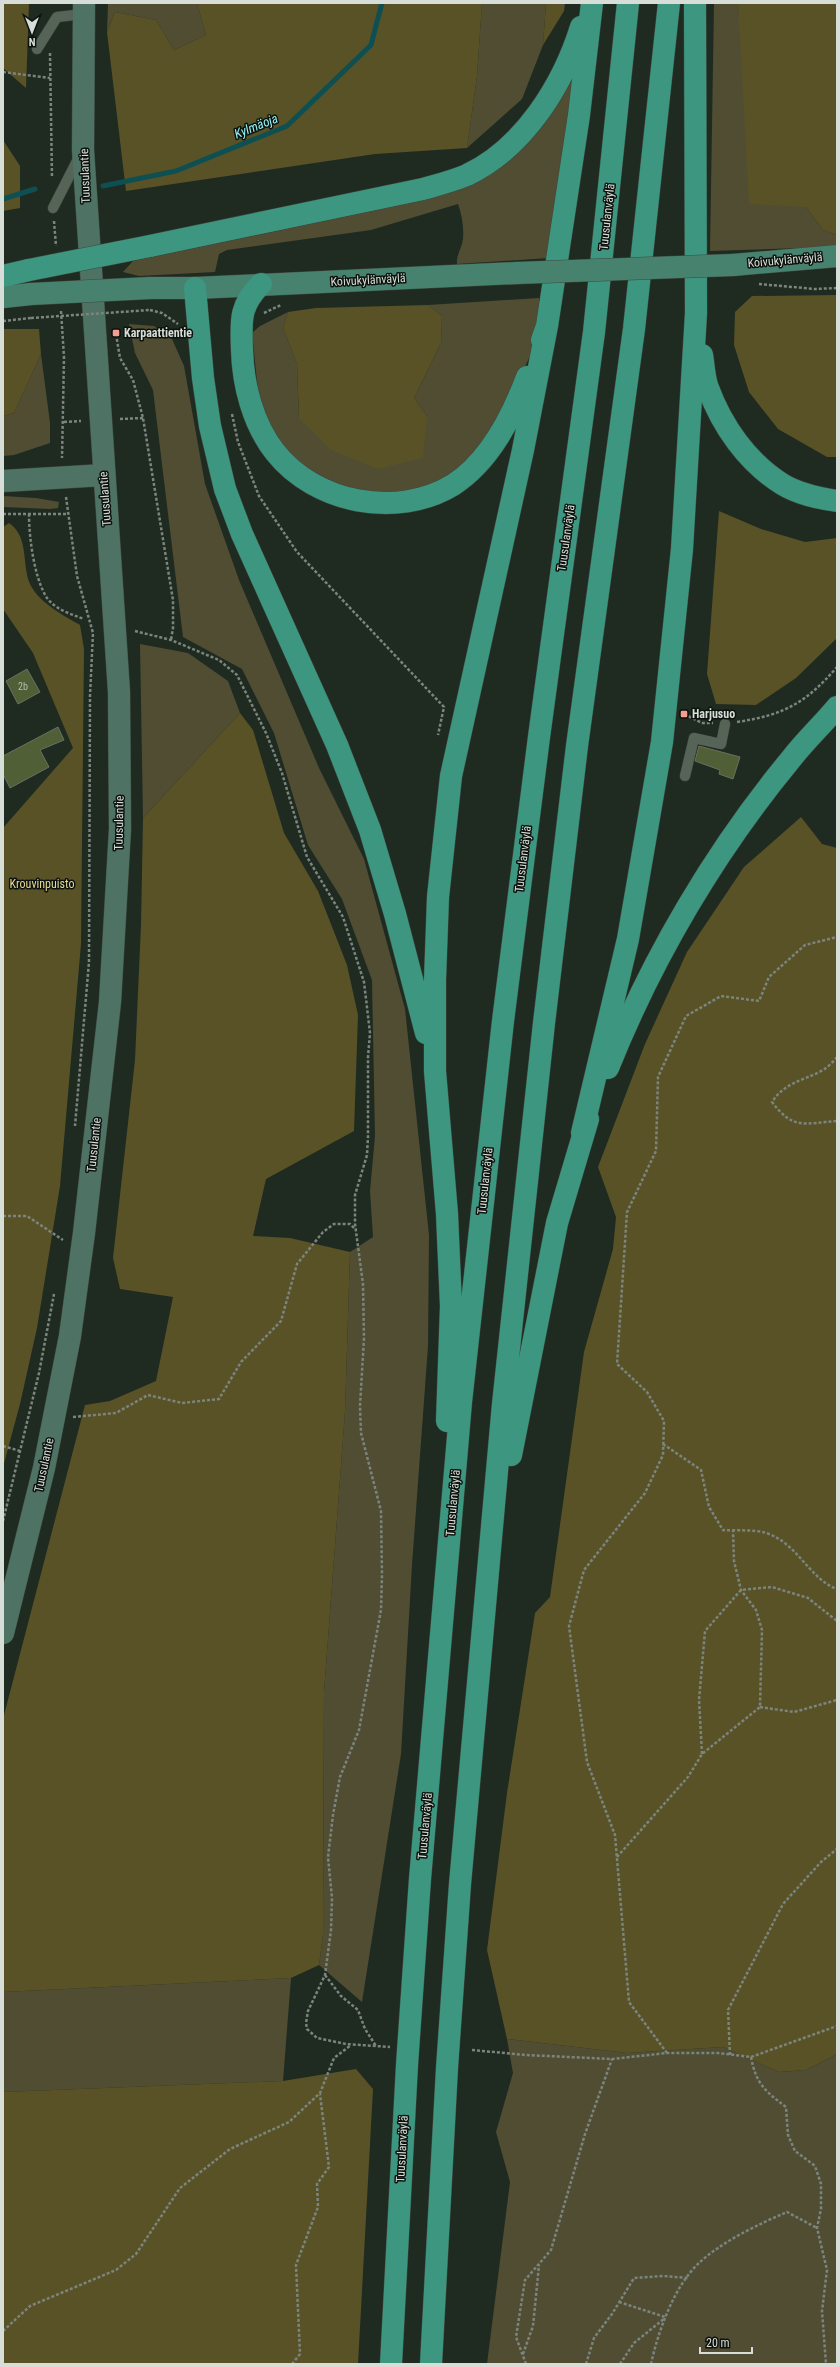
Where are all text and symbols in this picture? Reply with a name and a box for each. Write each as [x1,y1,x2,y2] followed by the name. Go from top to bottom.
[12,12,52,52] north arrow
[28,35,35,48] text: N
[232,111,280,141] water label: Kylmäoja
[77,148,93,204] street label: Tuusulantie
[597,183,617,251] street label: Tuusulanväylä
[747,250,823,270] street label: Koivukylänväylä
[330,271,406,289] street label: Koivukylänväylä
[124,326,192,340] place label: Karpaattientie
[111,328,121,338] marker: Karpaattientie
[96,471,114,527] street label: Tuusulantie
[554,504,578,572] street label: Tuusulanväylä
[18,681,28,692] house number: 2b
[692,707,735,721] place label: Harjusuo
[679,709,689,719] marker: Harjusuo
[112,795,126,851] street label: Tuusulantie
[512,825,534,893] street label: Tuusulanväylä
[9,877,75,891] park label: Krouvinpuisto
[84,1117,104,1173] street label: Tuusulantie
[475,1147,495,1215] street label: Tuusulanväylä
[31,1436,57,1493] street label: Tuusulantie
[443,1469,463,1537] street label: Tuusulanväylä
[415,1792,435,1860] street label: Tuusulanväylä
[393,2115,411,2183] street label: Tuusulanväylä
[700,2329,752,2355] scale bar
[706,2336,730,2350] text: 20 m

